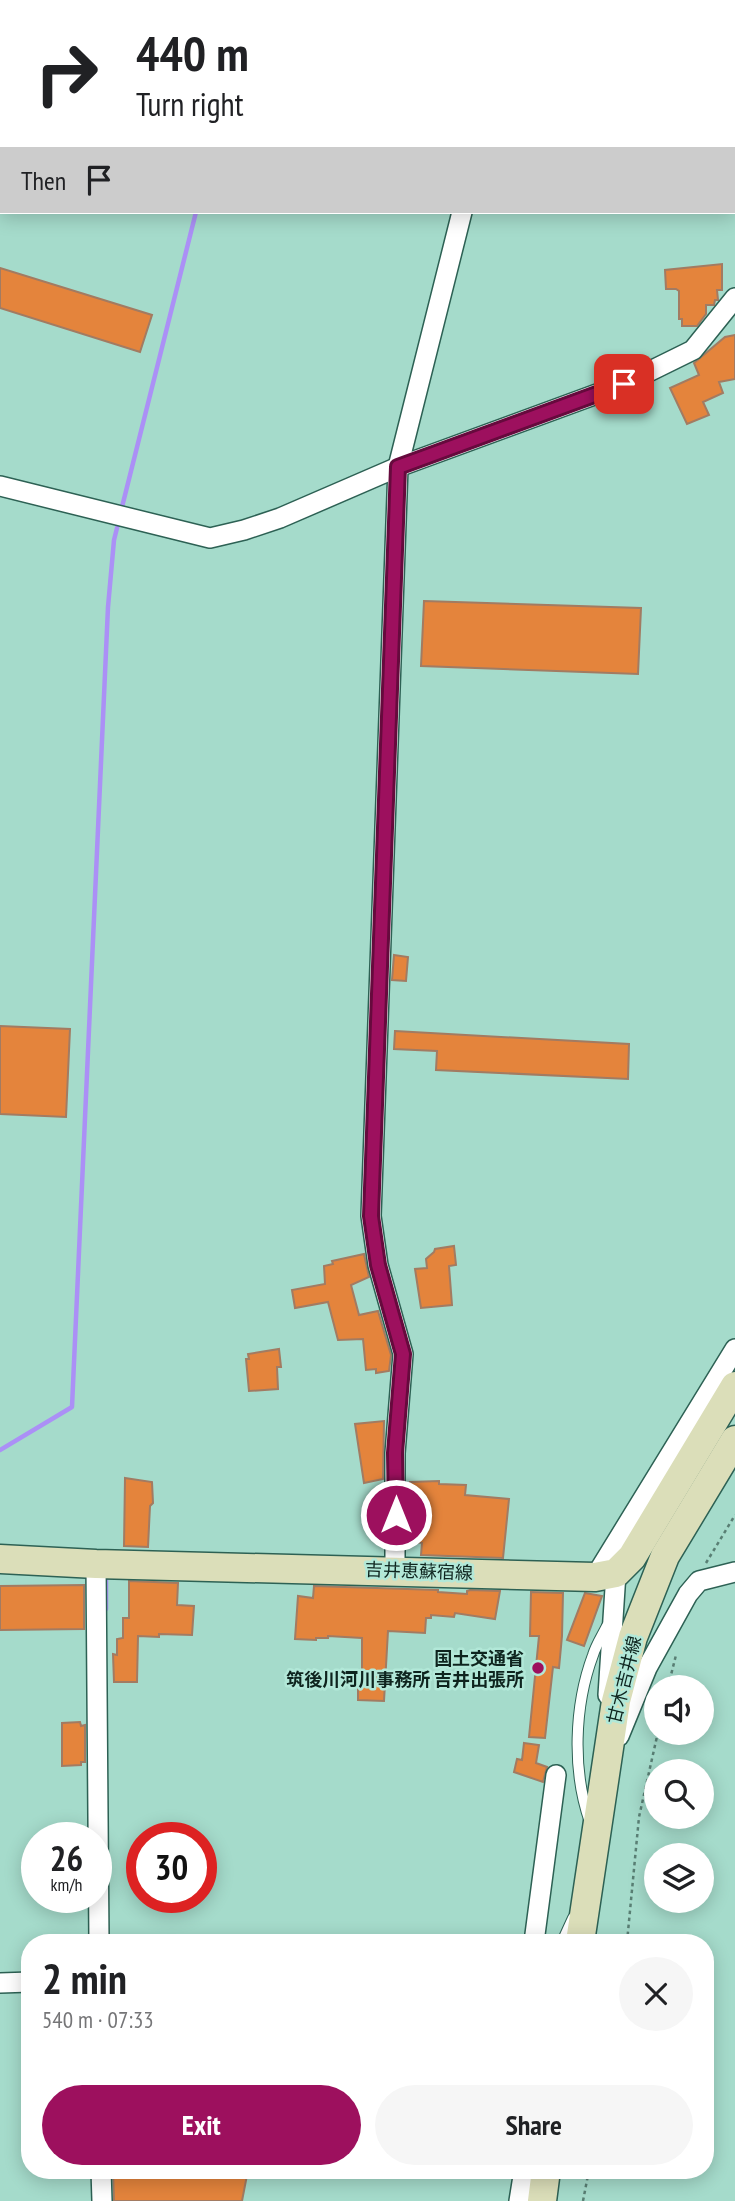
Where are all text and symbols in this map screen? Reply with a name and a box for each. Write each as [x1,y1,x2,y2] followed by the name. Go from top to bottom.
[136,21,249,85] text: 440 m
[21,28,112,119] icon: right
[136,83,244,125] text: Turn right
[80,161,118,199] icon: arrive
[21,164,66,197] text: Then
[594,354,654,414] pin
[605,365,643,403] icon: arrive
[359,1478,433,1552] position arrow
[365,1558,473,1584] street label: 吉井恵蘇宿線
[602,1634,646,1726] street label: 甘木吉井線
[286,1647,524,1691] place label: 国土交通省 筑後川河川事務所 吉井出張所
[530,1660,546,1676] marker: 国土交通省 筑後川河川事務所 吉井出張所
[644,1675,714,1913] map controls
[644,1675,714,1745] button: sound
[644,1759,714,1829] button: search
[126,1822,217,1913] speed limit sign: 30
[50,1835,83,1881] text: 26
[644,1843,714,1913] button: layers
[51,1873,82,1896] text: km/h
[42,1951,127,2006] text: 2 min
[619,1957,693,2031] button: close
[42,2005,154,2034] text: 540 m · 07:33
[42,2085,361,2165] button: Exit
[375,2085,693,2165] button: Share

